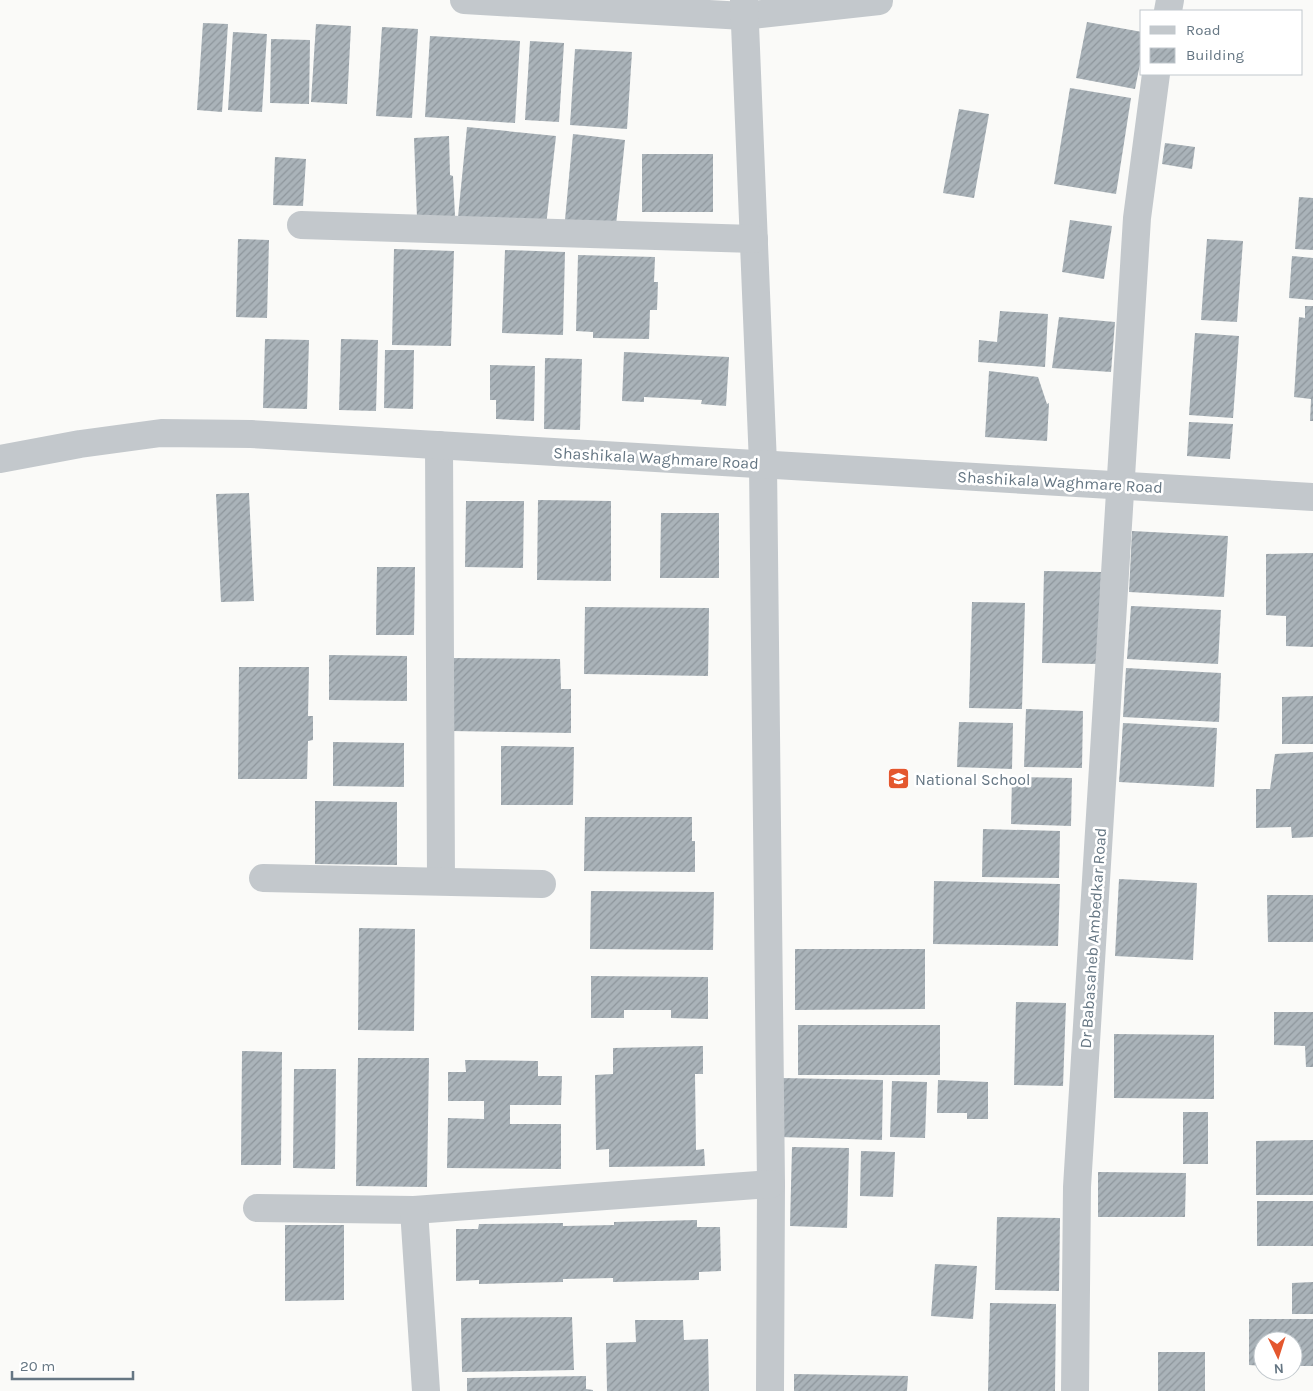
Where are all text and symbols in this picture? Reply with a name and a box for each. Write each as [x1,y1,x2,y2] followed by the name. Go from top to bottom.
[1140,10,1303,75] legend
[1186,21,1221,39] text: Road
[1186,46,1244,64] text: Building
[553,443,759,473] street label: Shashikala Waghmare Road
[957,467,1163,497] street label: Shashikala Waghmare Road
[887,767,911,791] school or university icon: National School
[915,770,1031,789] place label: National School
[1076,827,1110,1049] street label: Dr Babasaheb Ambedkar Road
[1253,1331,1303,1381] north arrow
[12,1348,134,1380] scale bar
[20,1357,55,1375] text: 20 m
[1273,1360,1284,1377] text: N

